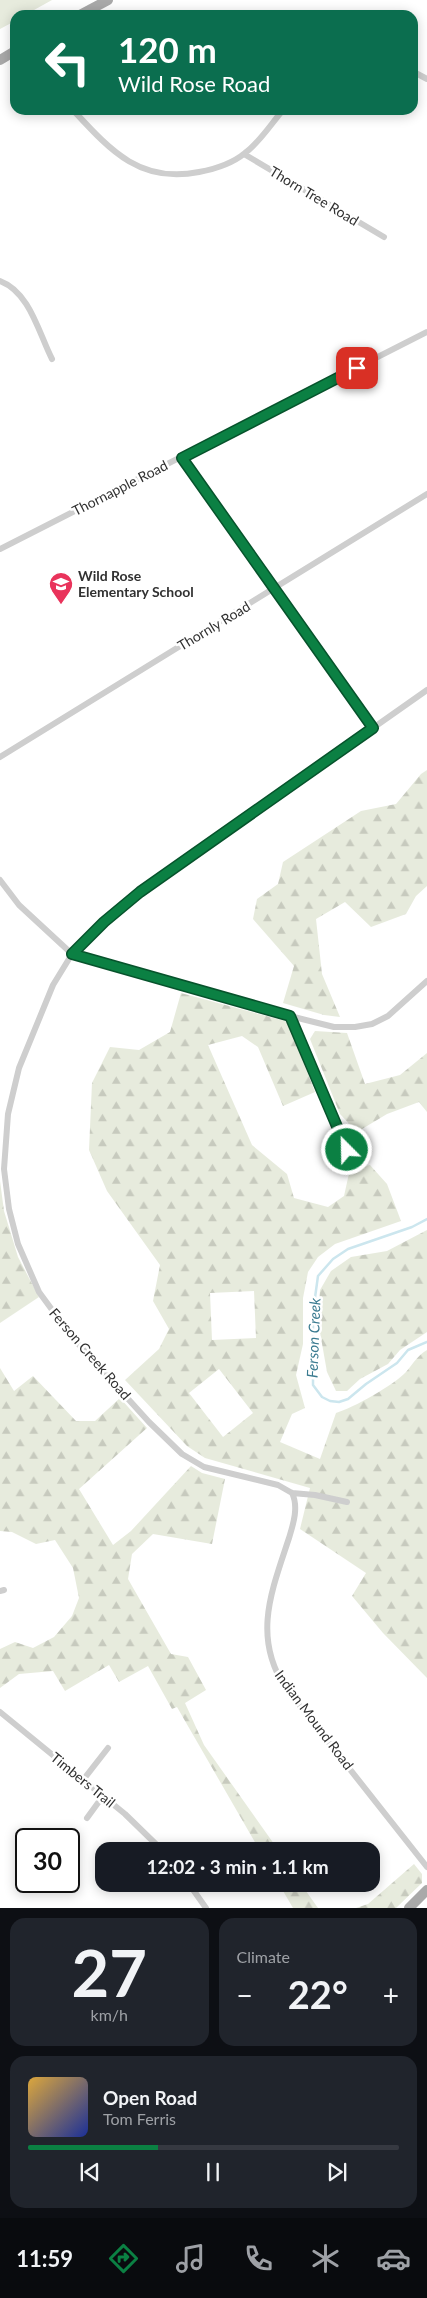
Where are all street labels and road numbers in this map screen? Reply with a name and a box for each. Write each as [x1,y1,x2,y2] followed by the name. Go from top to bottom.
[267,162,362,229] street label: Thorn Tree Road
[69,456,170,519] street label: Thornapple Road
[174,597,253,654] street label: Thornly Road
[46,1304,135,1403] street label: Ferson Creek Road
[272,1667,357,1773] street label: Indian Mound Road
[48,1748,119,1811] street label: Timbers Trail

